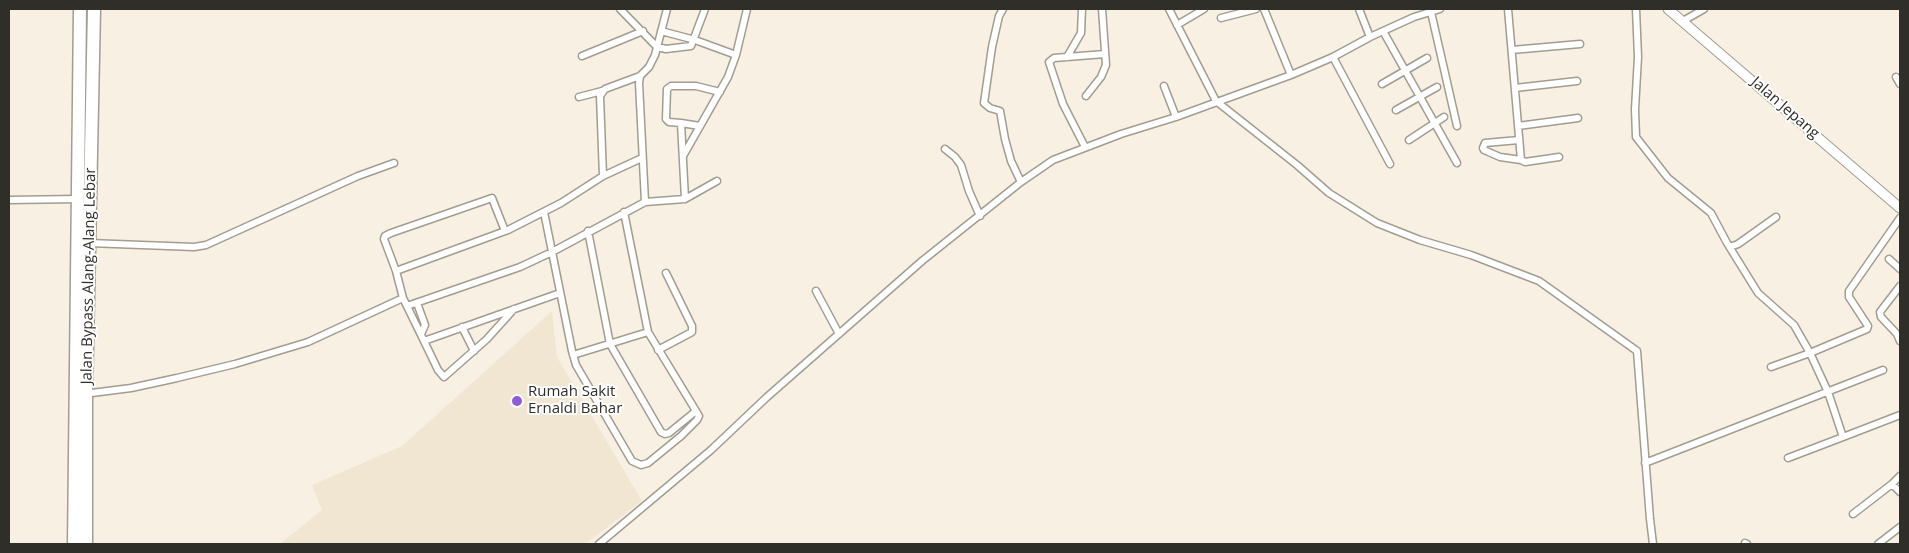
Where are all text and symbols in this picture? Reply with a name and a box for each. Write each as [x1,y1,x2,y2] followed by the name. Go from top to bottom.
[1747,73,1823,143] street label: Jalan Jepang
[78,167,100,385] street label: Jalan Bypass Alang-Alang Lebar
[528,383,622,418] place label: Rumah Sakit Ernaldi Bahar
[510,394,524,408] marker: Rumah Sakit Ernaldi Bahar

